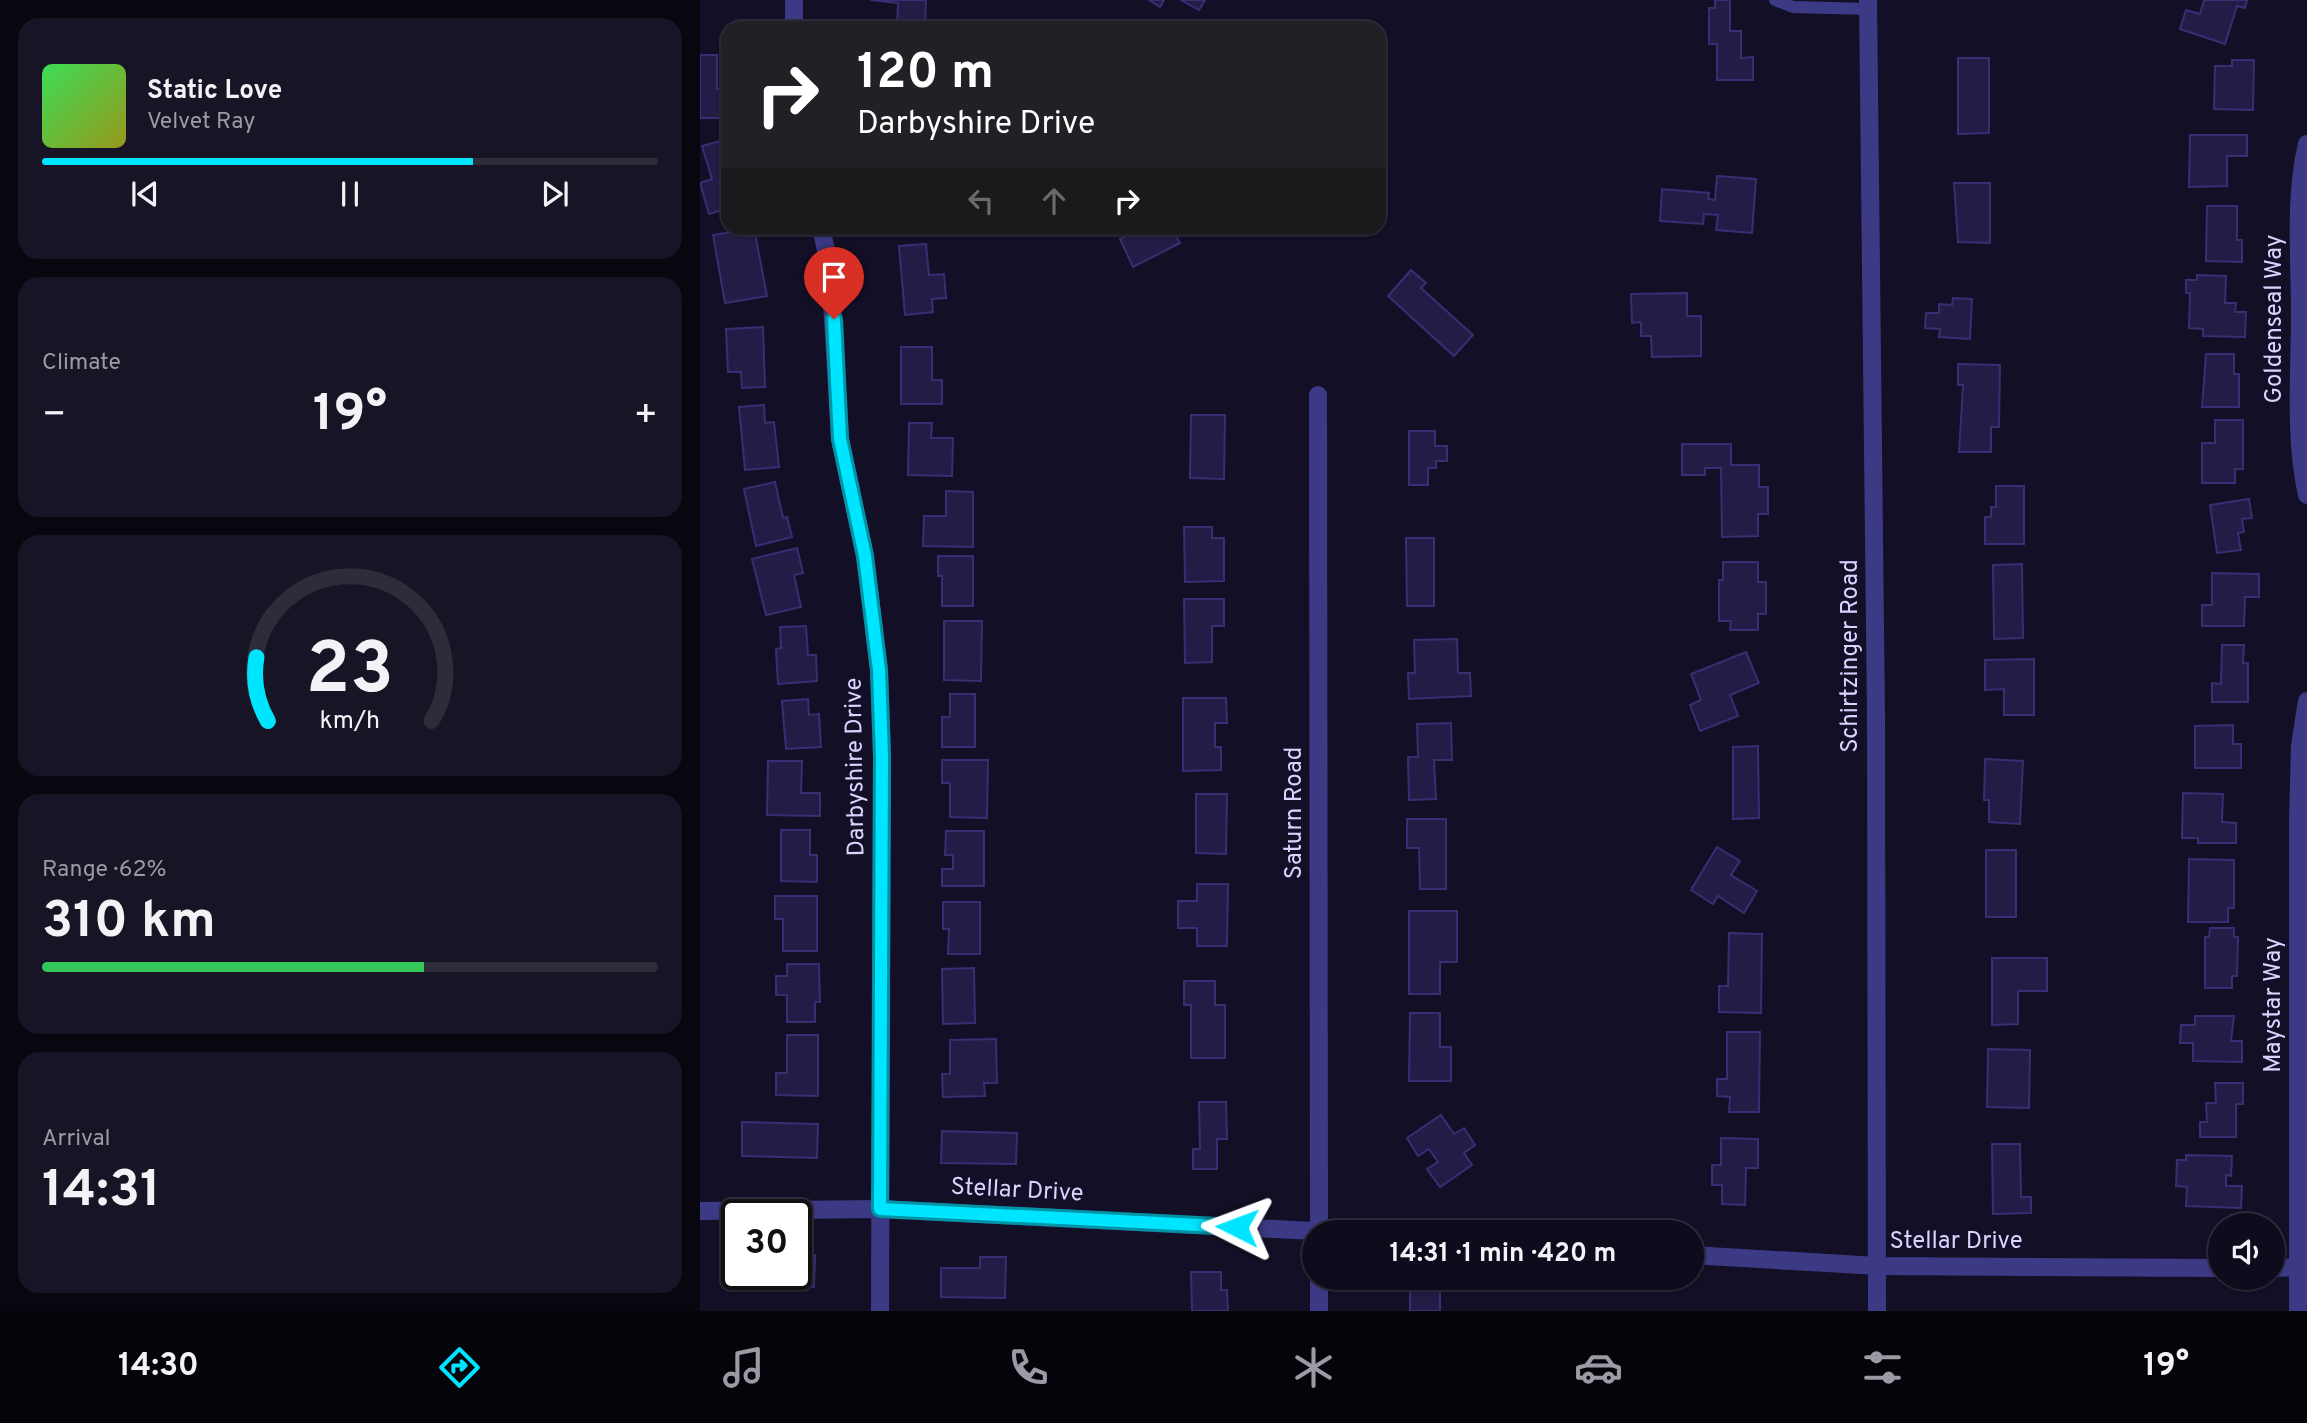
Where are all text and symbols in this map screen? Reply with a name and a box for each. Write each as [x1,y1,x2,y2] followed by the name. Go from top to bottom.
[857,44,994,106] text: 120 m
[742,49,833,140] icon: right
[147,75,282,108] text: Static Love
[857,105,1095,145] text: Darbyshire Drive
[147,108,255,137] text: Velvet Ray
[126,175,164,213] icon: previous
[331,175,369,213] icon: pause
[536,175,574,213] icon: next
[962,182,1000,220] icon: left
[1035,182,1073,220] icon: ahead
[1108,182,1146,220] icon: right
[2260,234,2290,404] street label: Goldenseal Way
[804,247,864,319] pin
[815,258,853,296] icon: arrive
[42,349,121,378] text: Climate
[313,383,387,449] text: 19°
[42,392,67,441] text: −
[633,392,658,441] text: +
[1836,559,1866,753] street label: Schirtzinger Road
[306,628,394,720] text: 23
[839,677,873,857] street label: Darbyshire Drive
[320,706,380,738] text: km/h
[1280,747,1310,879] street label: Saturn Road
[42,856,167,885] text: Range · 62%
[42,890,216,956] text: 310 km
[2259,937,2289,1073] street label: Maystar Way
[42,1125,111,1154] text: Arrival
[42,1159,161,1225] text: 14:31
[950,1173,1084,1209] street label: Stellar Drive
[1200,1190,1274,1264] position arrow
[721,1199,812,1290] speed limit sign: 30
[2208,1213,2285,1290] map controls
[2208,1213,2285,1290] button: sound
[1889,1227,2023,1257] street label: Stellar Drive
[1390,1238,1616,1271] text: 14:31 · 1 min · 420 m
[435,1343,484,1392] icon: directions
[719,1343,768,1392] icon: music
[1004,1343,1053,1392] icon: phone
[1289,1343,1338,1392] icon: climate
[1574,1343,1623,1392] icon: car
[1858,1343,1907,1392] icon: filters
[118,1347,199,1387] text: 14:30
[2143,1347,2189,1387] text: 19°

